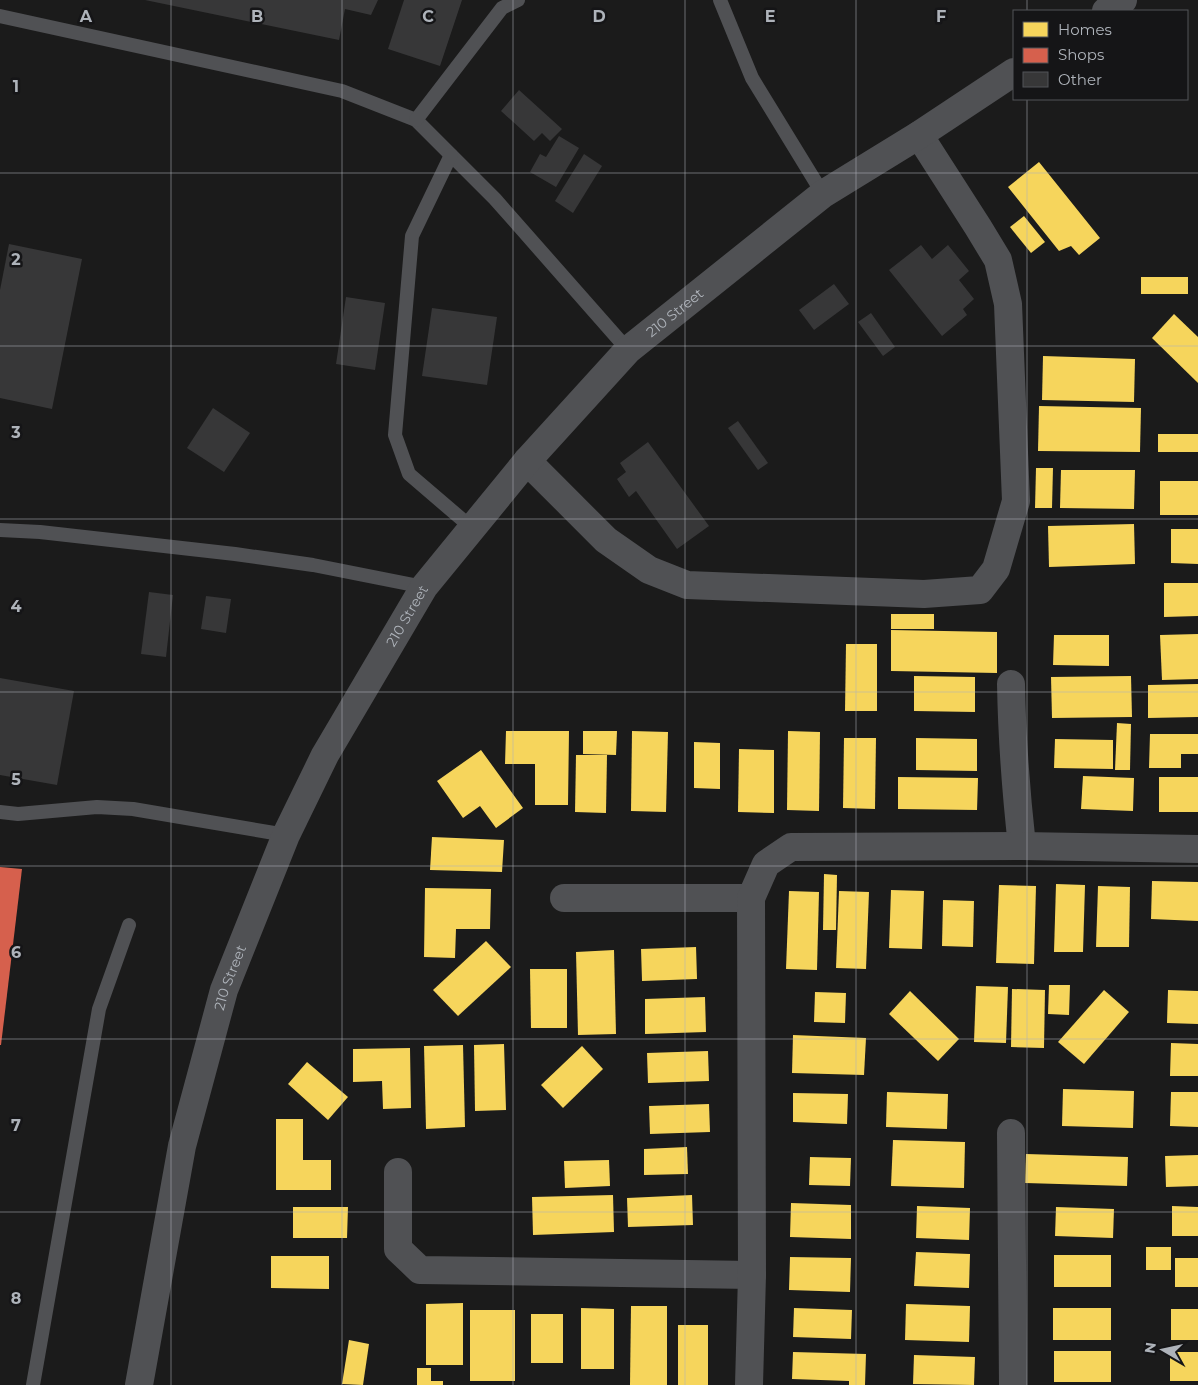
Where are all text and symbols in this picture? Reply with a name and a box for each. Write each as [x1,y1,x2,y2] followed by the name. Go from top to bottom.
[79,7,93,26] text: A
[251,7,263,26] text: B
[422,7,434,26] text: C
[592,7,606,26] text: D
[765,7,775,26] text: E
[936,7,946,26] text: F
[1013,10,1188,100] legend
[1058,20,1112,39] text: Homes
[1058,45,1104,64] text: Shops
[1058,70,1102,89] text: Other
[13,77,19,96] text: 1
[11,250,21,269] text: 2
[642,284,707,341] street label: 210 Street
[10,423,21,442] text: 3
[382,581,432,650] street label: 210 Street
[10,597,22,616] text: 4
[11,770,21,789] text: 5
[210,942,250,1012] street label: 210 Street
[11,943,21,962] text: 6
[11,1116,21,1135] text: 7
[11,1289,21,1308] text: 8
[1138,1325,1188,1375] north arrow
[1140,1341,1160,1355] text: N

